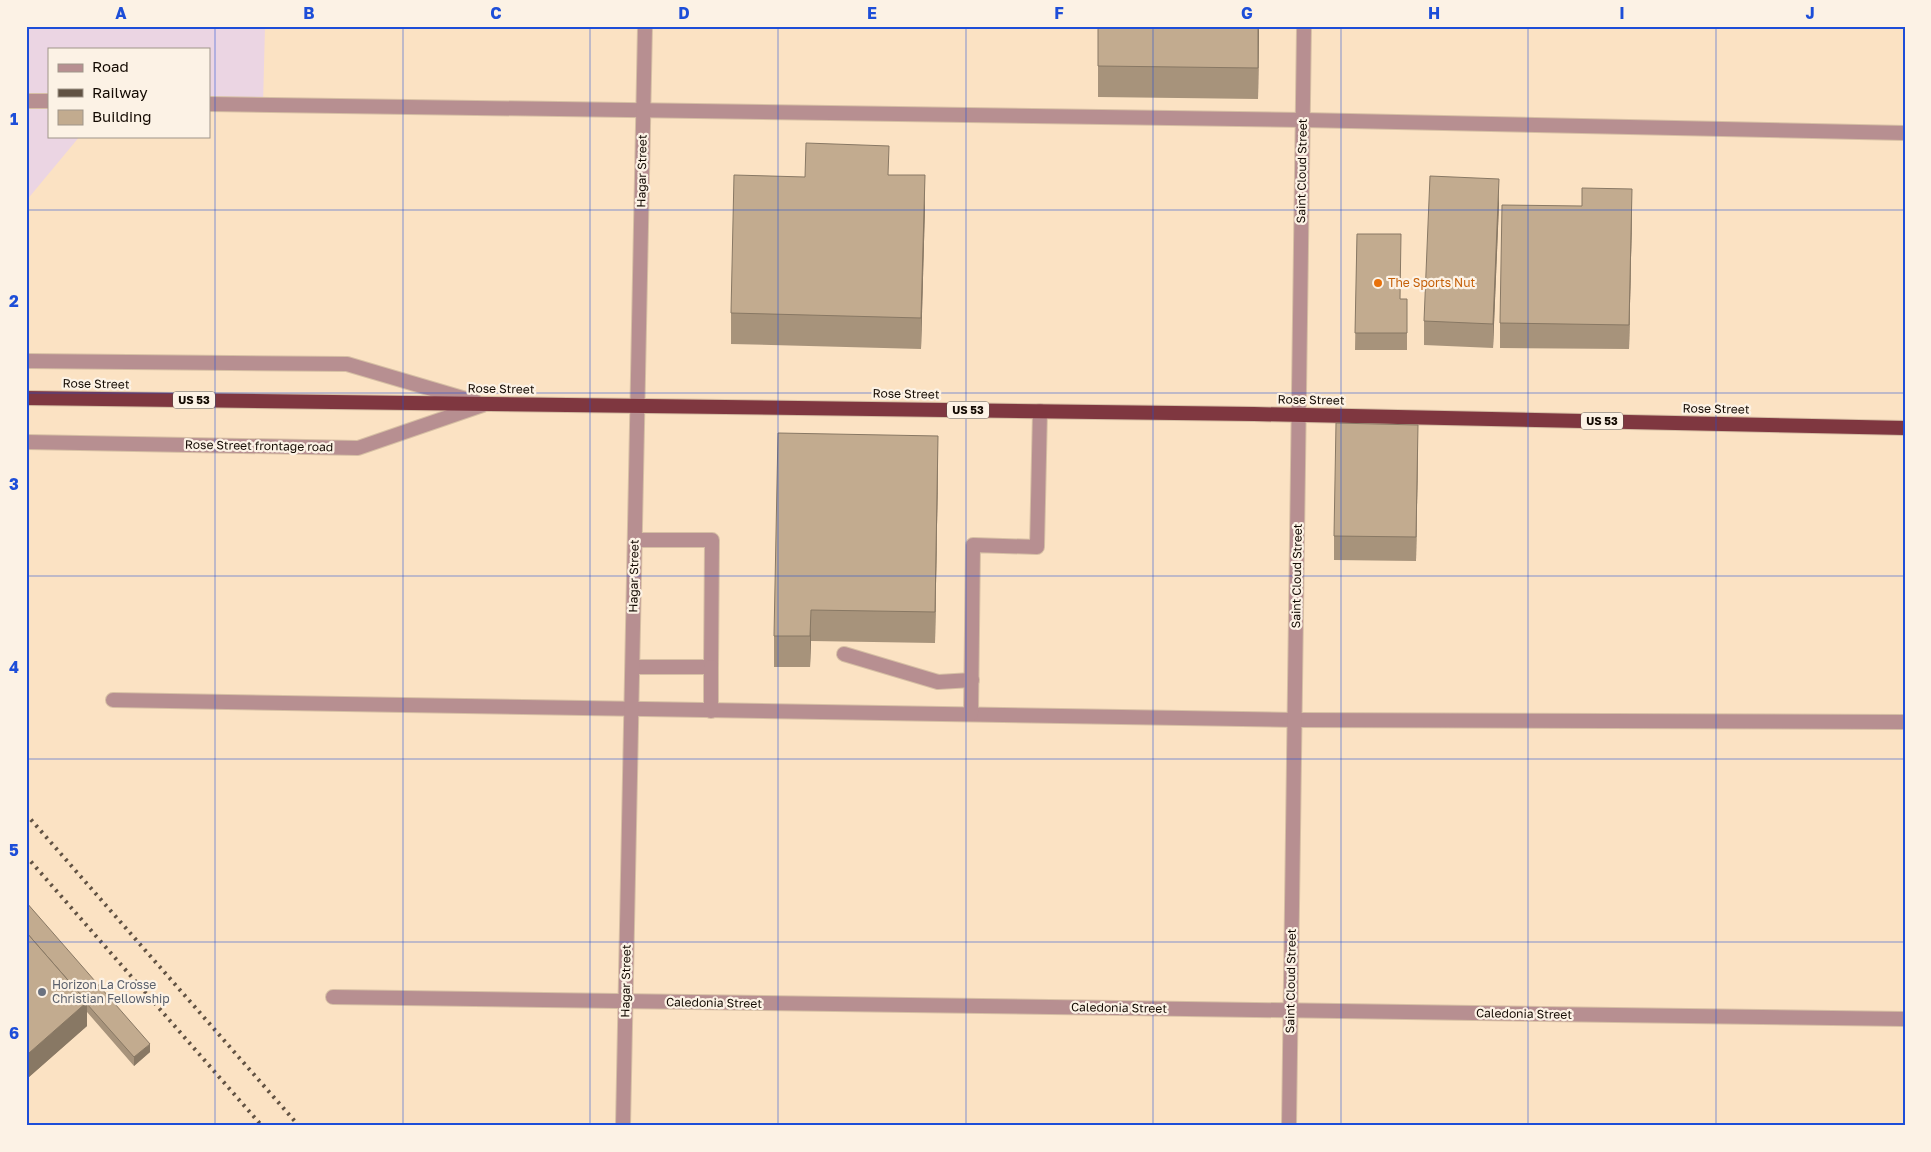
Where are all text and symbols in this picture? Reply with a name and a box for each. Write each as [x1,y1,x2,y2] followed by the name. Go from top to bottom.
[115,3,127,23] text: A
[303,3,315,23] text: B
[490,3,502,23] text: C
[678,3,690,23] text: D
[867,3,877,23] text: E
[1054,3,1064,23] text: F
[1241,3,1253,23] text: G
[1428,3,1440,23] text: H
[1619,3,1625,23] text: I
[1805,3,1815,23] text: J
[48,48,210,138] legend
[92,57,129,75] text: Road
[92,83,148,101] text: Railway
[92,107,152,125] text: Building
[10,109,18,129] text: 1
[1293,118,1310,224] street label: Saint Cloud Street
[633,134,650,208] street label: Hagar Street
[1388,275,1476,290] place label: The Sports Nut
[1372,277,1384,289] marker: The Sports Nut
[9,291,19,311] text: 2
[62,375,130,392] street label: Rose Street
[467,380,535,397] street label: Rose Street
[872,385,940,402] street label: Rose Street
[1277,391,1345,408] street label: Rose Street
[173,392,215,408] road number: US 53
[1682,400,1750,417] street label: Rose Street
[947,402,989,418] road number: US 53
[1581,412,1623,430] road number: US 53
[185,437,333,454] street label: Rose Street frontage road
[9,474,19,494] text: 3
[1288,523,1305,629] street label: Saint Cloud Street
[625,539,642,613] street label: Hagar Street
[9,657,19,677] text: 4
[9,840,19,860] text: 5
[1282,928,1299,1034] street label: Saint Cloud Street
[617,944,634,1018] street label: Hagar Street
[52,977,170,1006] place label: Horizon La Crosse Christian Fellowship
[36,986,48,998] marker: Horizon La Crosse Christian Fellowship
[666,994,762,1011] street label: Caledonia Street
[1071,999,1167,1016] street label: Caledonia Street
[1476,1005,1572,1022] street label: Caledonia Street
[9,1023,19,1043] text: 6

